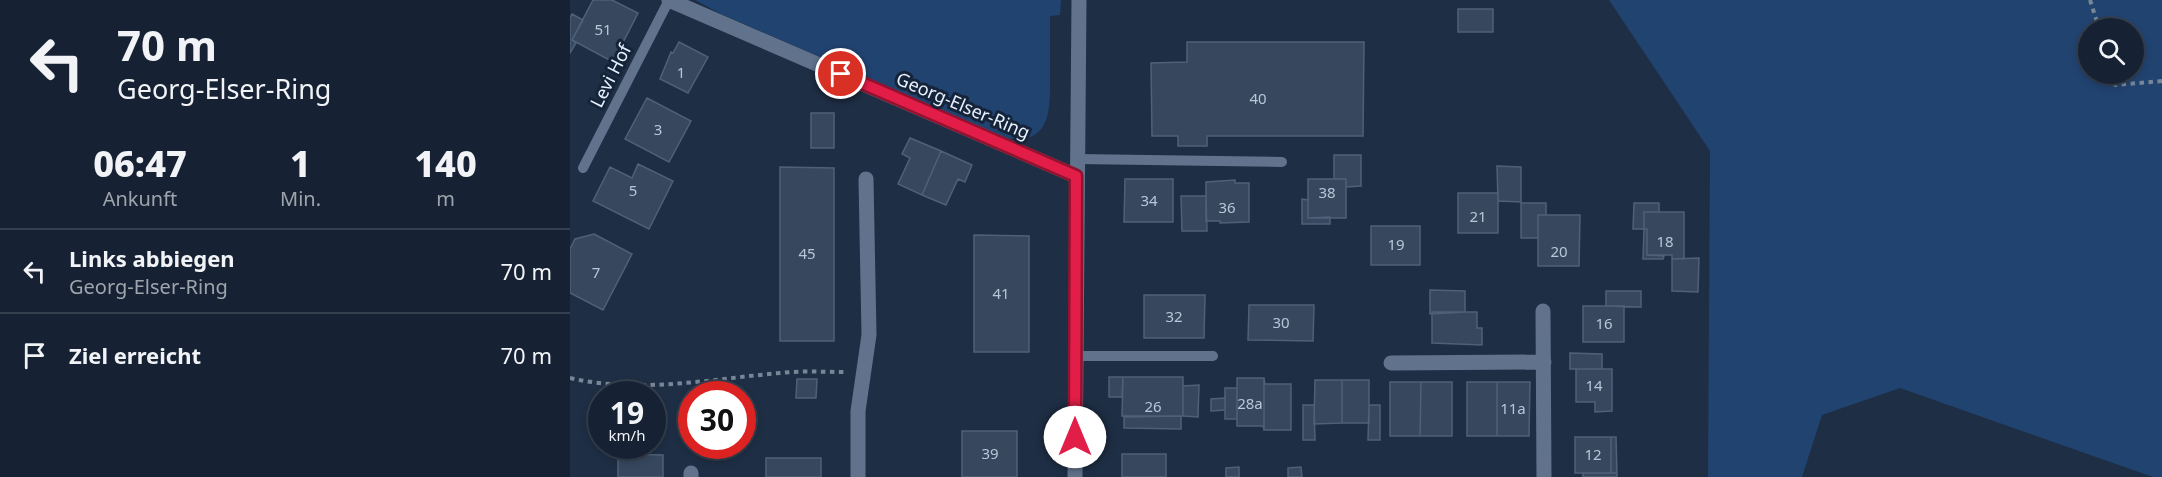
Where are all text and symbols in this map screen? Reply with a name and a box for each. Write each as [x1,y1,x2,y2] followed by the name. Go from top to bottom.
[117,16,217,73] text: 70 m
[2078,18,2144,84] map controls
[2078,18,2144,84] button: search
[594,19,612,39] house number: 51
[18,24,96,102] icon: left
[584,39,637,111] street label: Levi Hof
[815,48,866,99] pin
[824,57,857,90] icon: arrive
[677,62,685,82] house number: 1
[893,66,1034,144] street label: Georg-Elser-Ring
[117,70,331,107] text: Georg-Elser-Ring
[1249,88,1267,108] house number: 40
[654,119,662,139] house number: 3
[93,139,187,188] text: 06:47
[290,139,311,188] text: 1
[414,139,477,188] text: 140
[629,180,637,200] house number: 5
[1318,182,1336,202] house number: 38
[103,185,177,212] text: Ankunft
[280,185,321,212] text: Min.
[436,185,455,212] text: m
[1140,190,1158,210] house number: 34
[1218,197,1236,217] house number: 36
[1469,206,1487,226] house number: 21
[1656,231,1674,251] house number: 18
[1387,234,1405,254] house number: 19
[1550,241,1568,261] house number: 20
[69,243,235,273] text: Links abbiegen
[798,243,816,263] house number: 45
[18,255,51,288] icon: left
[501,256,552,286] text: 70 m
[592,262,600,282] house number: 7
[69,273,228,300] text: Georg-Elser-Ring
[992,283,1010,303] house number: 41
[1165,306,1183,326] house number: 32
[1272,312,1290,332] house number: 30
[1595,313,1613,333] house number: 16
[18,339,51,372] icon: arrive
[69,340,201,370] text: Ziel erreicht
[501,340,552,370] text: 70 m
[1585,375,1603,395] house number: 14
[678,381,756,459] speed limit sign: 30
[610,392,644,433] text: 19
[1237,393,1263,413] house number: 28a
[1144,396,1162,416] house number: 26
[1500,398,1526,418] house number: 11a
[1043,405,1107,469] position arrow
[609,425,645,445] text: km/h
[981,443,999,463] house number: 39
[1584,444,1602,464] house number: 12

